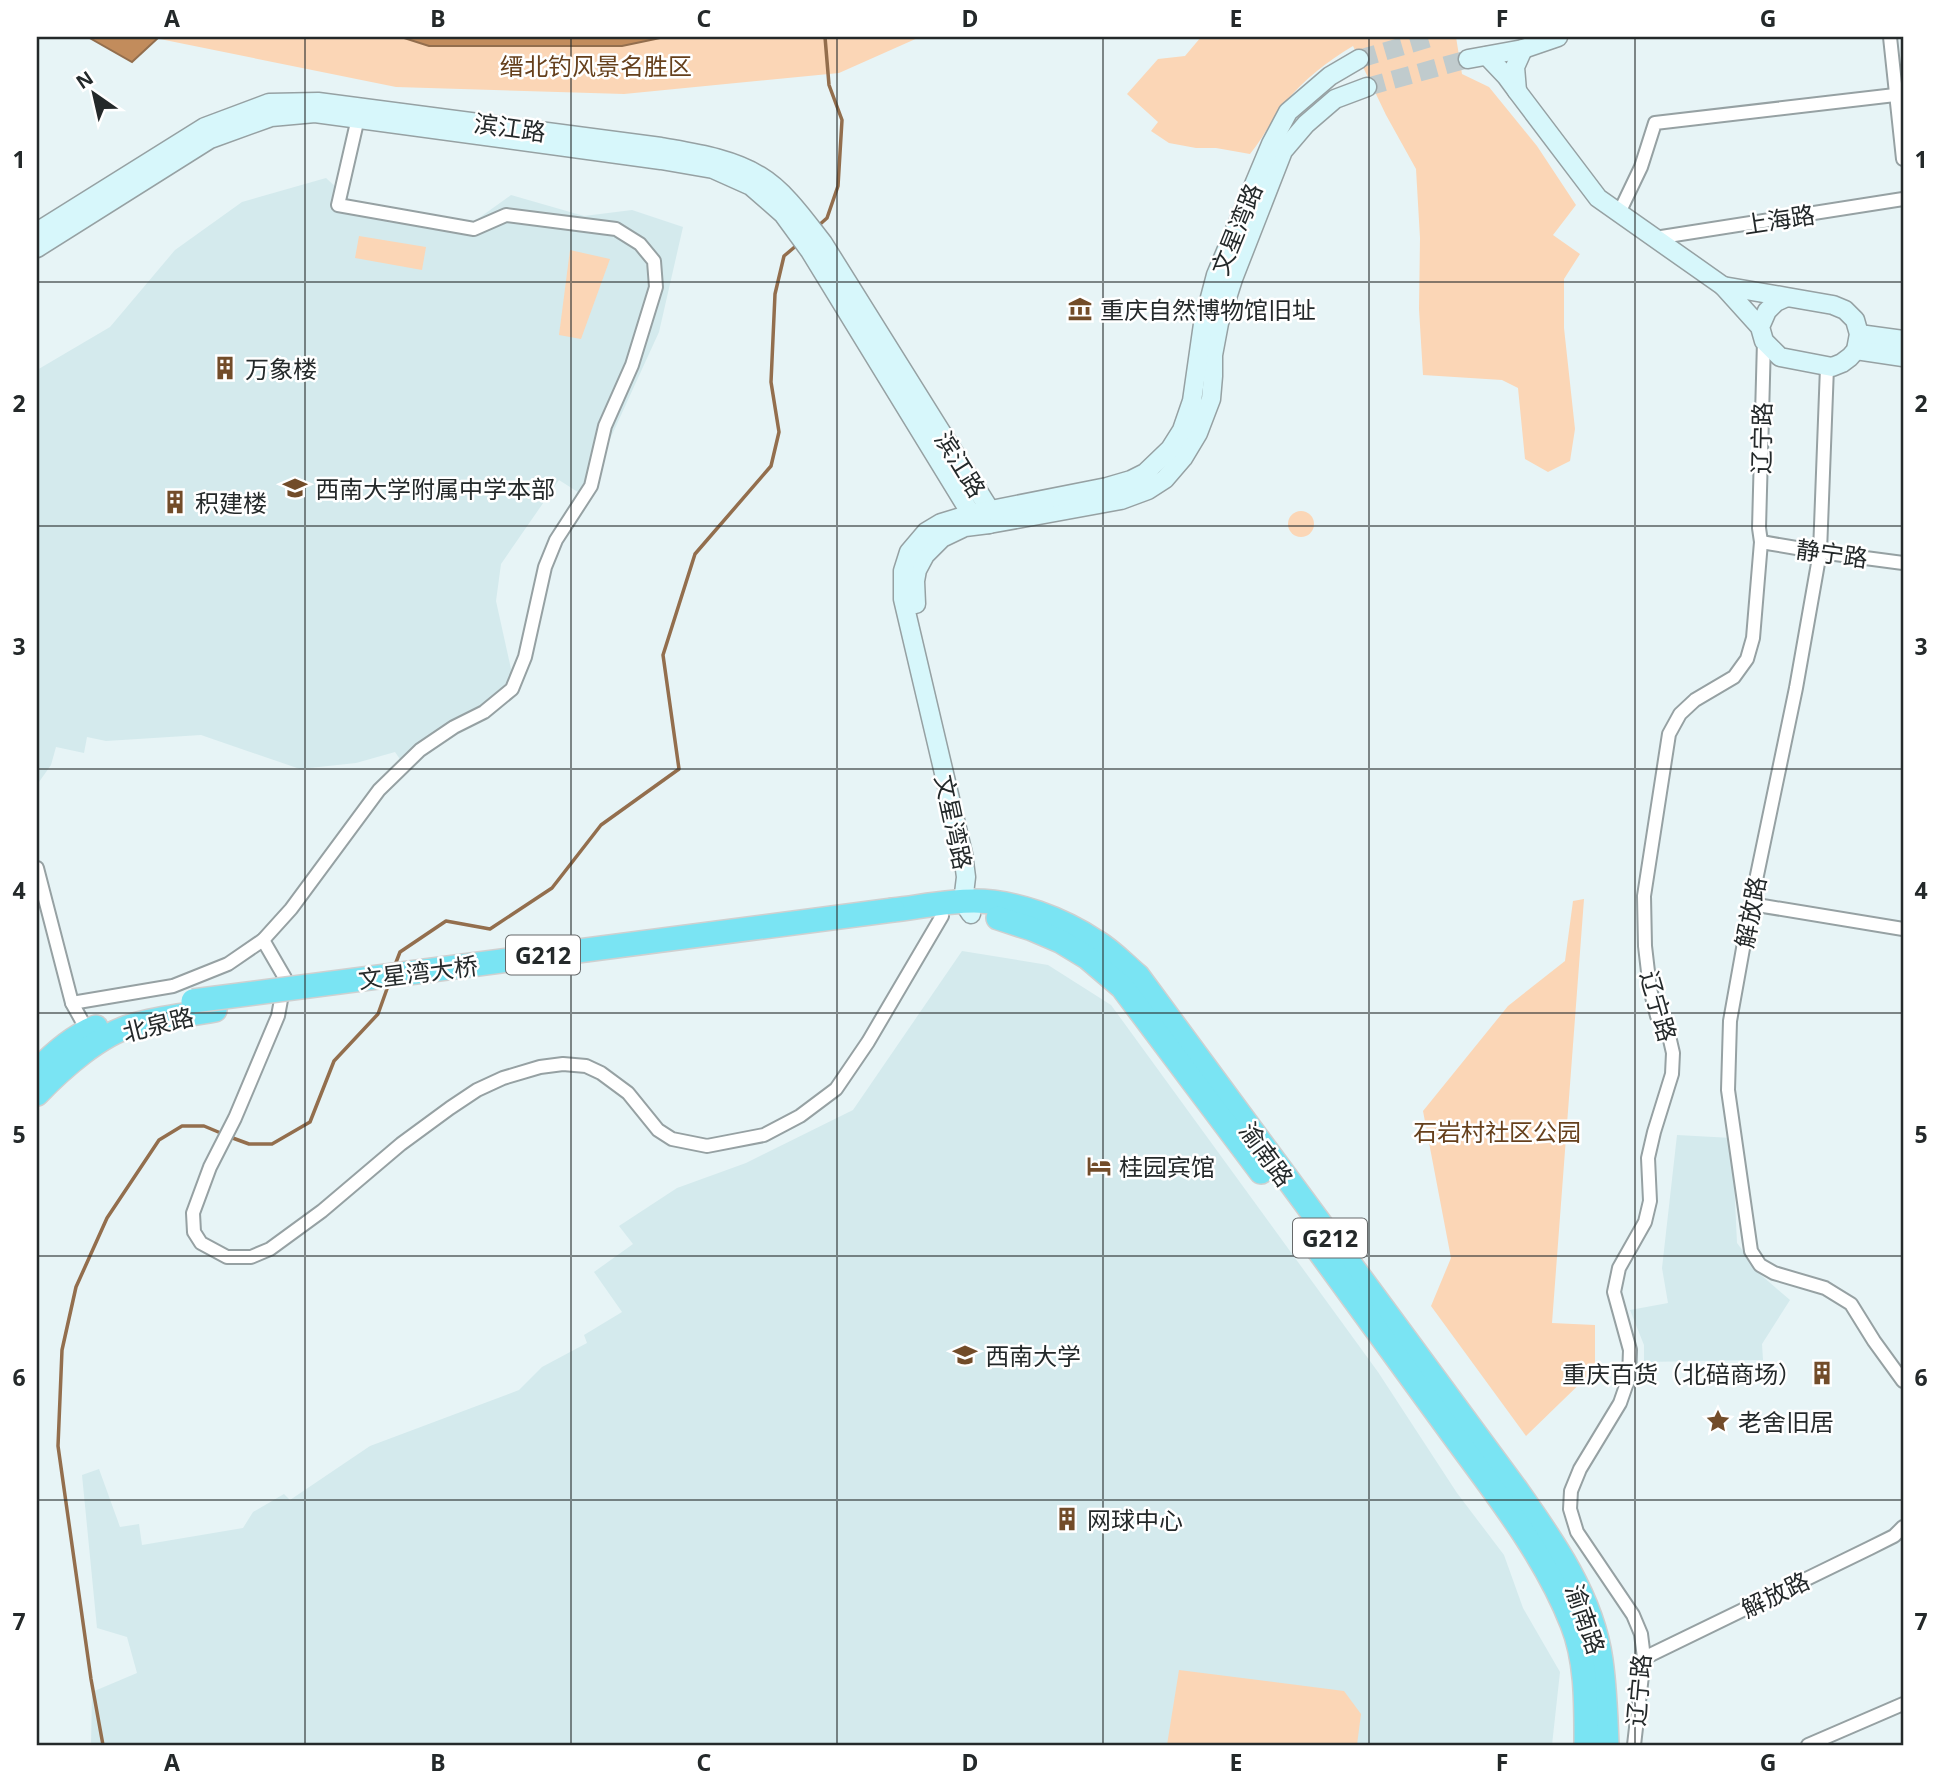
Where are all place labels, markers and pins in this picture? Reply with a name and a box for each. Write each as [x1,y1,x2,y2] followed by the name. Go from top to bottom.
[1100,293,1316,326] place label: 重庆自然博物馆旧址
[1066,295,1094,323] museum icon: 重庆自然博物馆旧址
[245,352,317,385] place label: 万象楼
[211,354,239,382] building icon: 万象楼
[315,472,555,505] place label: 西南大学附属中学本部
[281,474,309,502] school or university icon: 西南大学附属中学本部
[195,486,267,519] place label: 积建楼
[161,488,189,516] building icon: 积建楼
[1119,1150,1215,1183] place label: 桂园宾馆
[1085,1152,1113,1180] hotel icon: 桂园宾馆
[985,1339,1081,1372] place label: 西南大学
[951,1341,979,1369] school or university icon: 西南大学
[1562,1357,1802,1390] place label: 重庆百货（北碚商场）
[1808,1359,1836,1387] building icon: 重庆百货（北碚商场）
[1738,1405,1834,1438] place label: 老舍旧居
[1704,1407,1732,1435] place icon: 老舍旧居
[1087,1503,1183,1536] place label: 网球中心
[1053,1505,1081,1533] building icon: 网球中心

